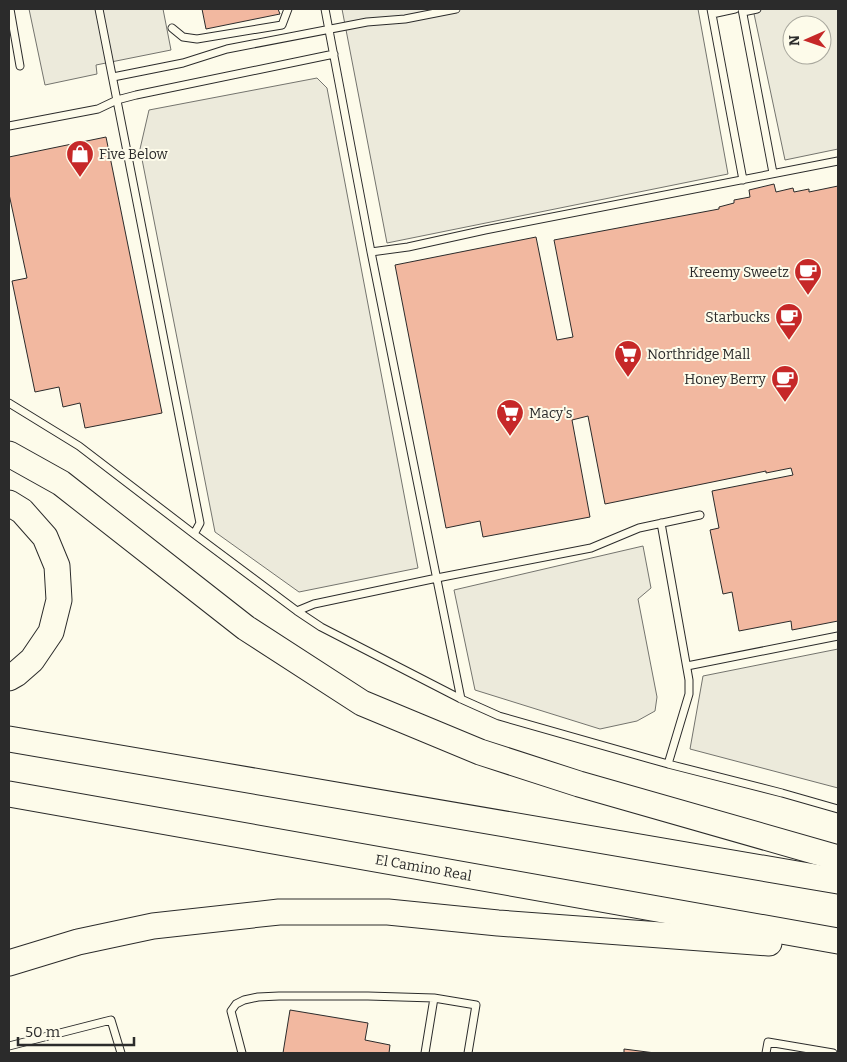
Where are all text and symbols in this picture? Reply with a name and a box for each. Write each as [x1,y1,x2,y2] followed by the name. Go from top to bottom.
[782,15,832,65] north arrow
[786,35,803,46] text: N
[65,139,95,178] shop icon: Five Below
[99,146,168,163] place label: Five Below
[793,257,823,296] cafe icon: Kreemy Sweetz
[689,264,789,281] place label: Kreemy Sweetz
[774,302,804,341] cafe icon: Starbucks
[705,309,770,326] place label: Starbucks
[613,339,643,378] supermarket icon: Northridge Mall
[647,346,750,363] place label: Northridge Mall
[770,364,800,403] cafe icon: Honey Berry
[684,371,767,388] place label: Honey Berry
[495,398,525,437] supermarket icon: Macy's
[529,405,573,422] place label: Macy's
[374,851,473,884] street label: El Camino Real
[18,1014,134,1046] scale bar
[25,1023,61,1041] text: 50 m

